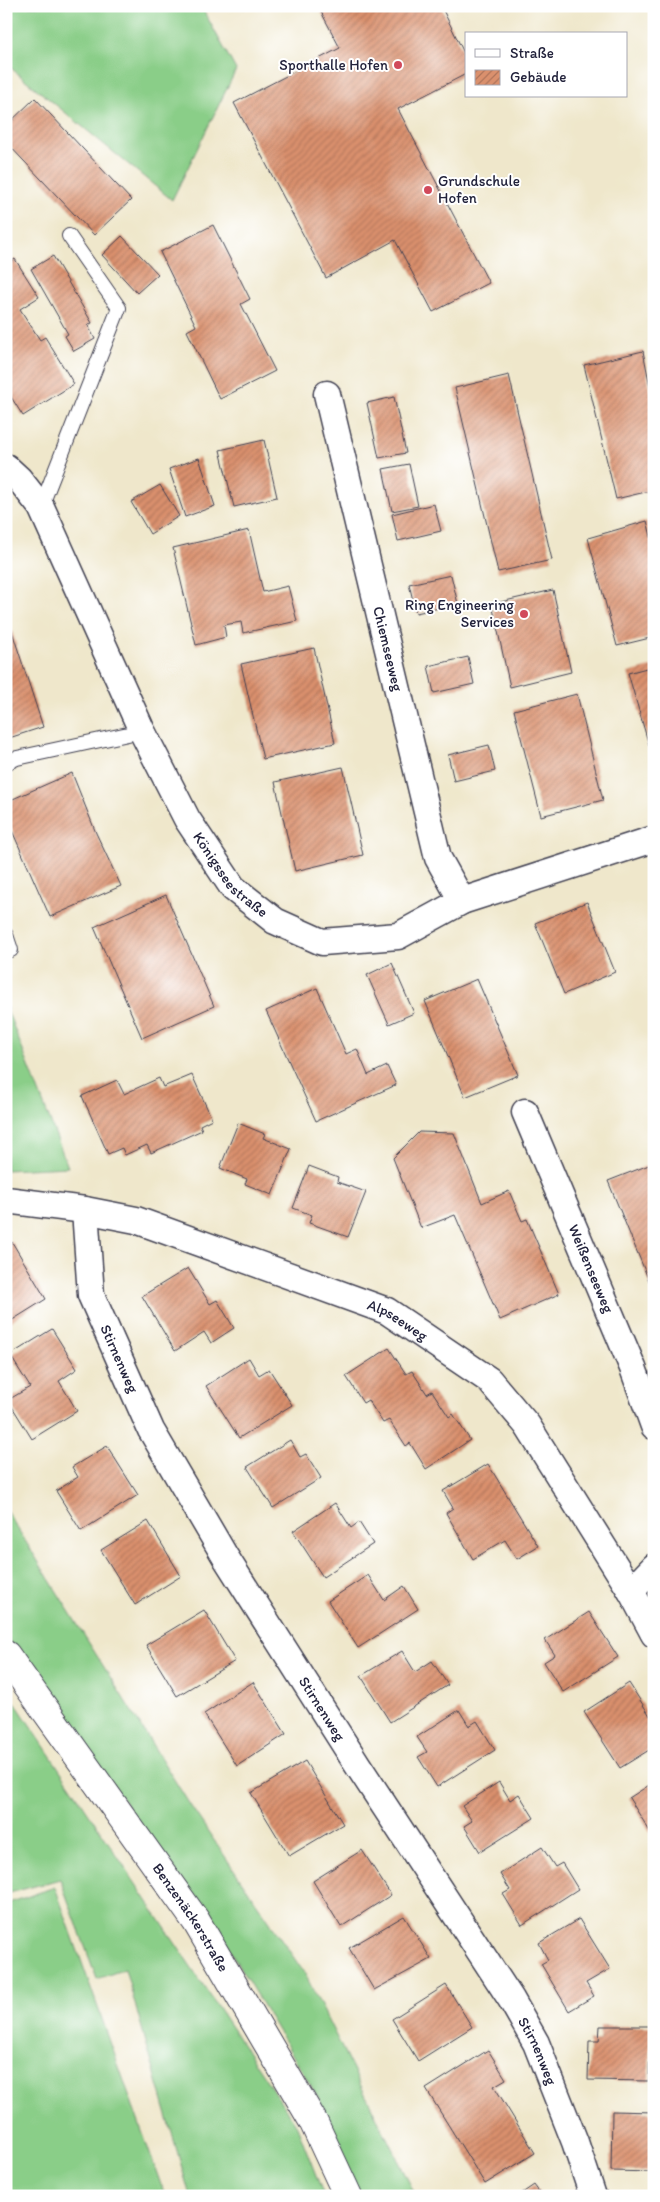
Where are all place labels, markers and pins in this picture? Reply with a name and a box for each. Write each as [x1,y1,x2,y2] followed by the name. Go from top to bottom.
[279,56,388,74] place label: Sporthalle Hofen
[392,59,404,71] marker: Sporthalle Hofen
[438,172,520,207] place label: Grundschule Hofen
[422,184,434,196] marker: Grundschule Hofen
[405,596,514,631] place label: Ring Engineering Services
[518,608,530,620] marker: Ring Engineering Services

